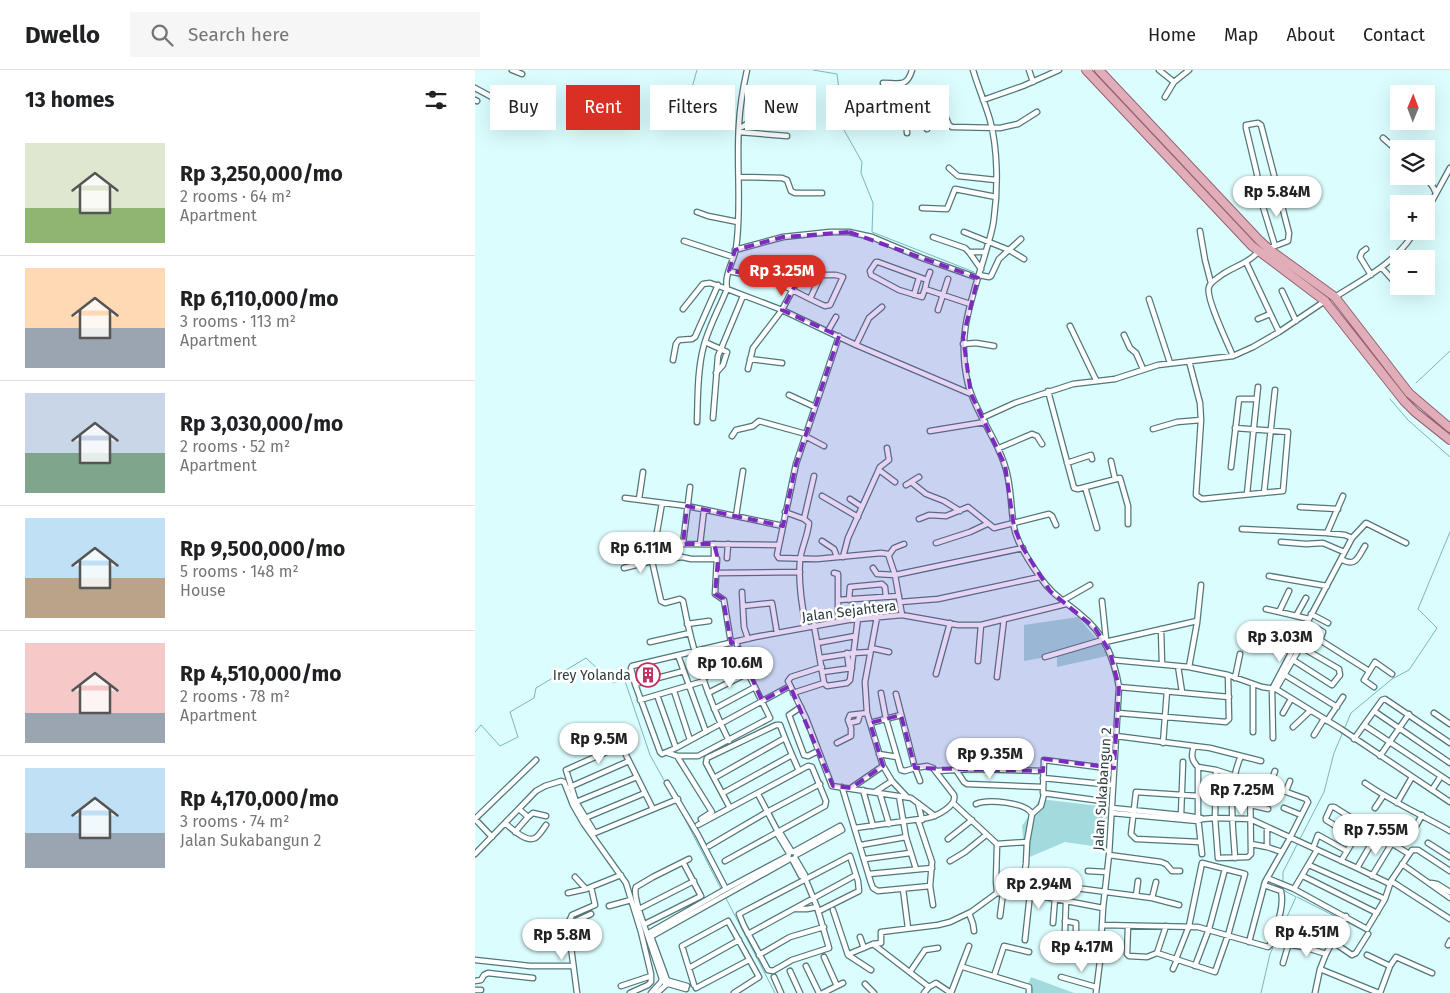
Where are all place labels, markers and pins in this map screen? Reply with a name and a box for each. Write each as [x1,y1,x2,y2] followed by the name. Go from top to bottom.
[1225,176,1329,218] pin: Rp 5.84M
[730,254,834,297] pin: Rp 3.25M
[589,532,693,574] pin: Rp 6.11M
[1228,620,1332,663] pin: Rp 3.03M
[678,646,782,689] pin: Rp 10.6M
[635,662,661,688] building icon: Irey Yolanda
[553,667,631,684] place label: Irey Yolanda
[553,722,645,765] pin: Rp 9.5M
[938,738,1042,780] pin: Rp 9.35M
[1190,774,1294,816] pin: Rp 7.25M
[1324,814,1428,856] pin: Rp 7.55M
[987,868,1091,910] pin: Rp 2.94M
[1255,916,1359,958] pin: Rp 4.51M
[516,918,608,961] pin: Rp 5.8M
[1030,930,1134,973] pin: Rp 4.17M

